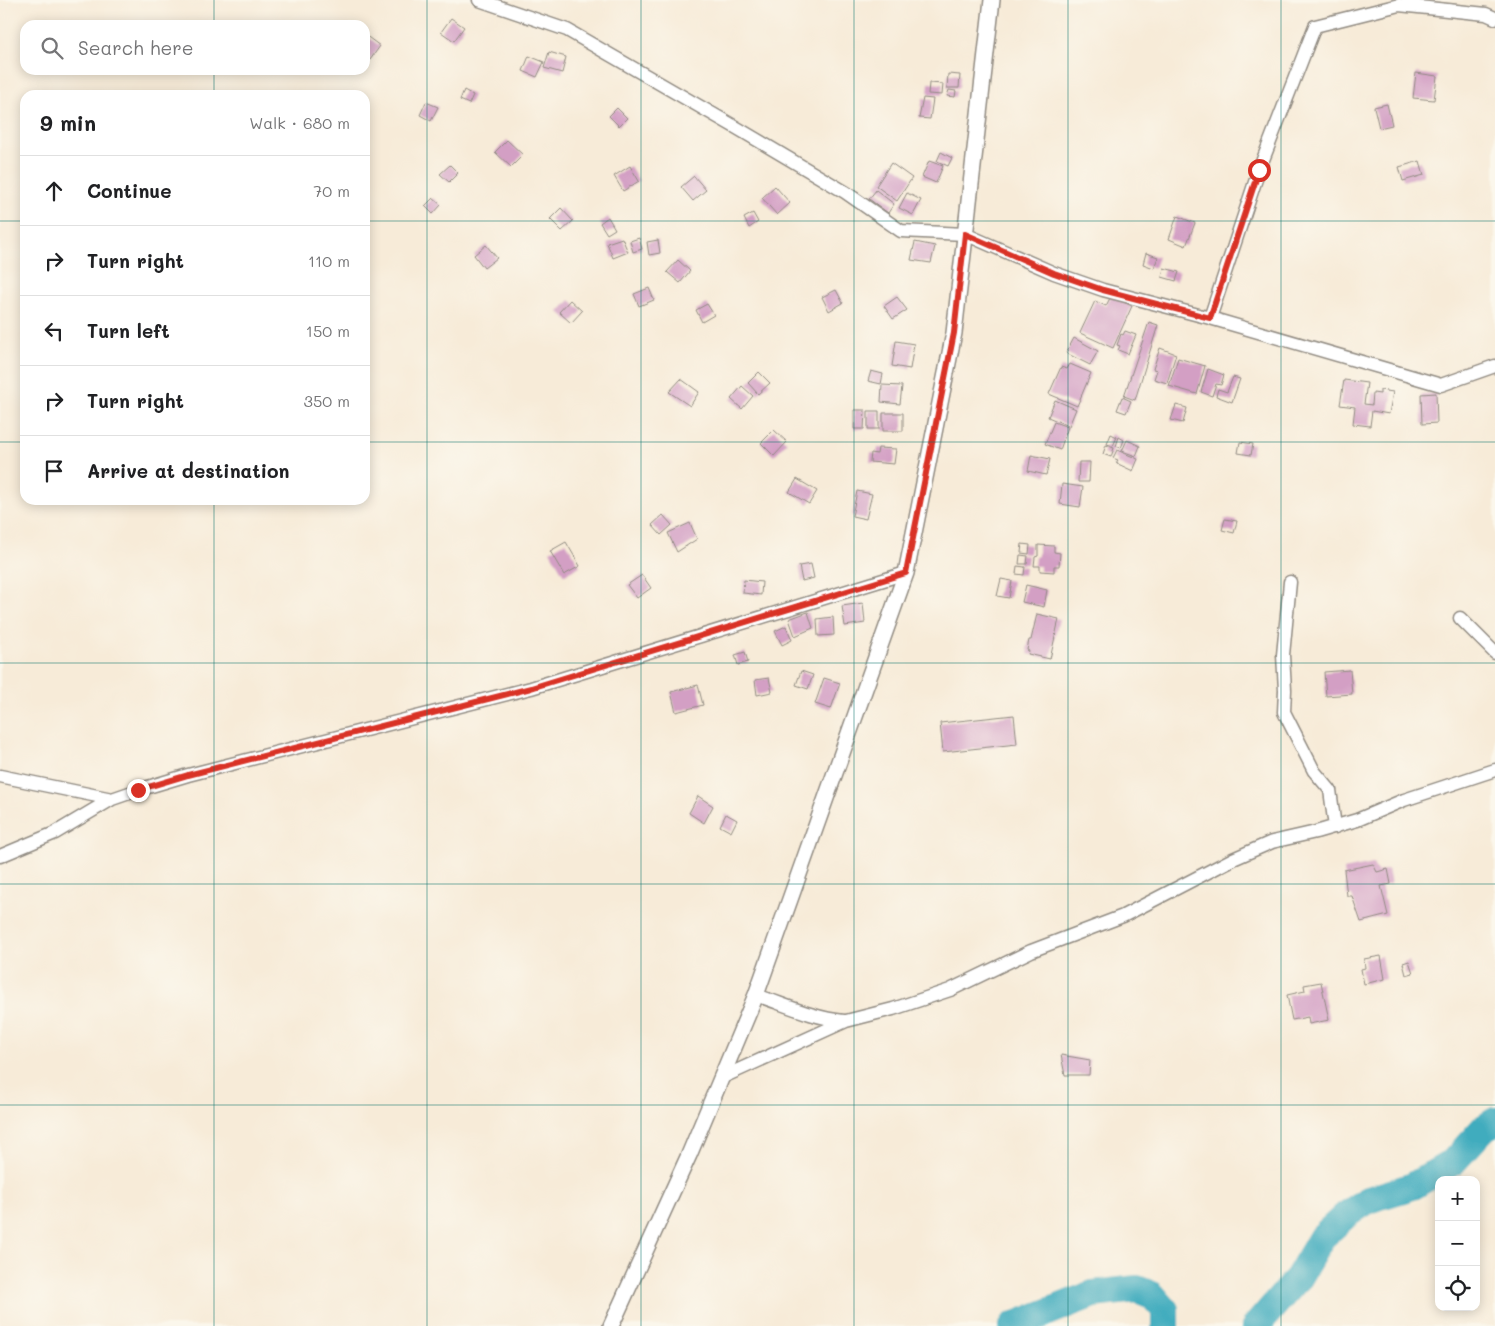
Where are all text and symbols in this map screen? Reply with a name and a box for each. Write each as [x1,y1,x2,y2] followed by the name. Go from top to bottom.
[20,20,370,75] search box
[38,34,66,62] icon: search
[78,35,194,60] text: Search here
[40,109,96,136] text: 9 min
[249,112,350,133] text: Walk · 680 m
[1248,159,1271,182] route start
[40,177,68,205] icon: ahead
[87,178,172,203] text: Continue
[313,180,350,201] text: 70 m
[40,247,68,275] icon: right
[87,248,184,273] text: Turn right
[308,250,350,271] text: 110 m
[40,317,68,345] icon: left
[87,318,170,343] text: Turn left
[306,320,350,341] text: 150 m
[40,387,68,415] icon: right
[87,388,184,413] text: Turn right
[304,390,350,411] text: 350 m
[40,457,68,485] icon: arrive
[87,458,290,483] text: Arrive at destination
[127,779,150,802] route end
[1435,1176,1480,1311] map controls
[1435,1176,1480,1221] button: +
[1435,1221,1480,1266] button: −
[1435,1266,1480,1311] button: locate

